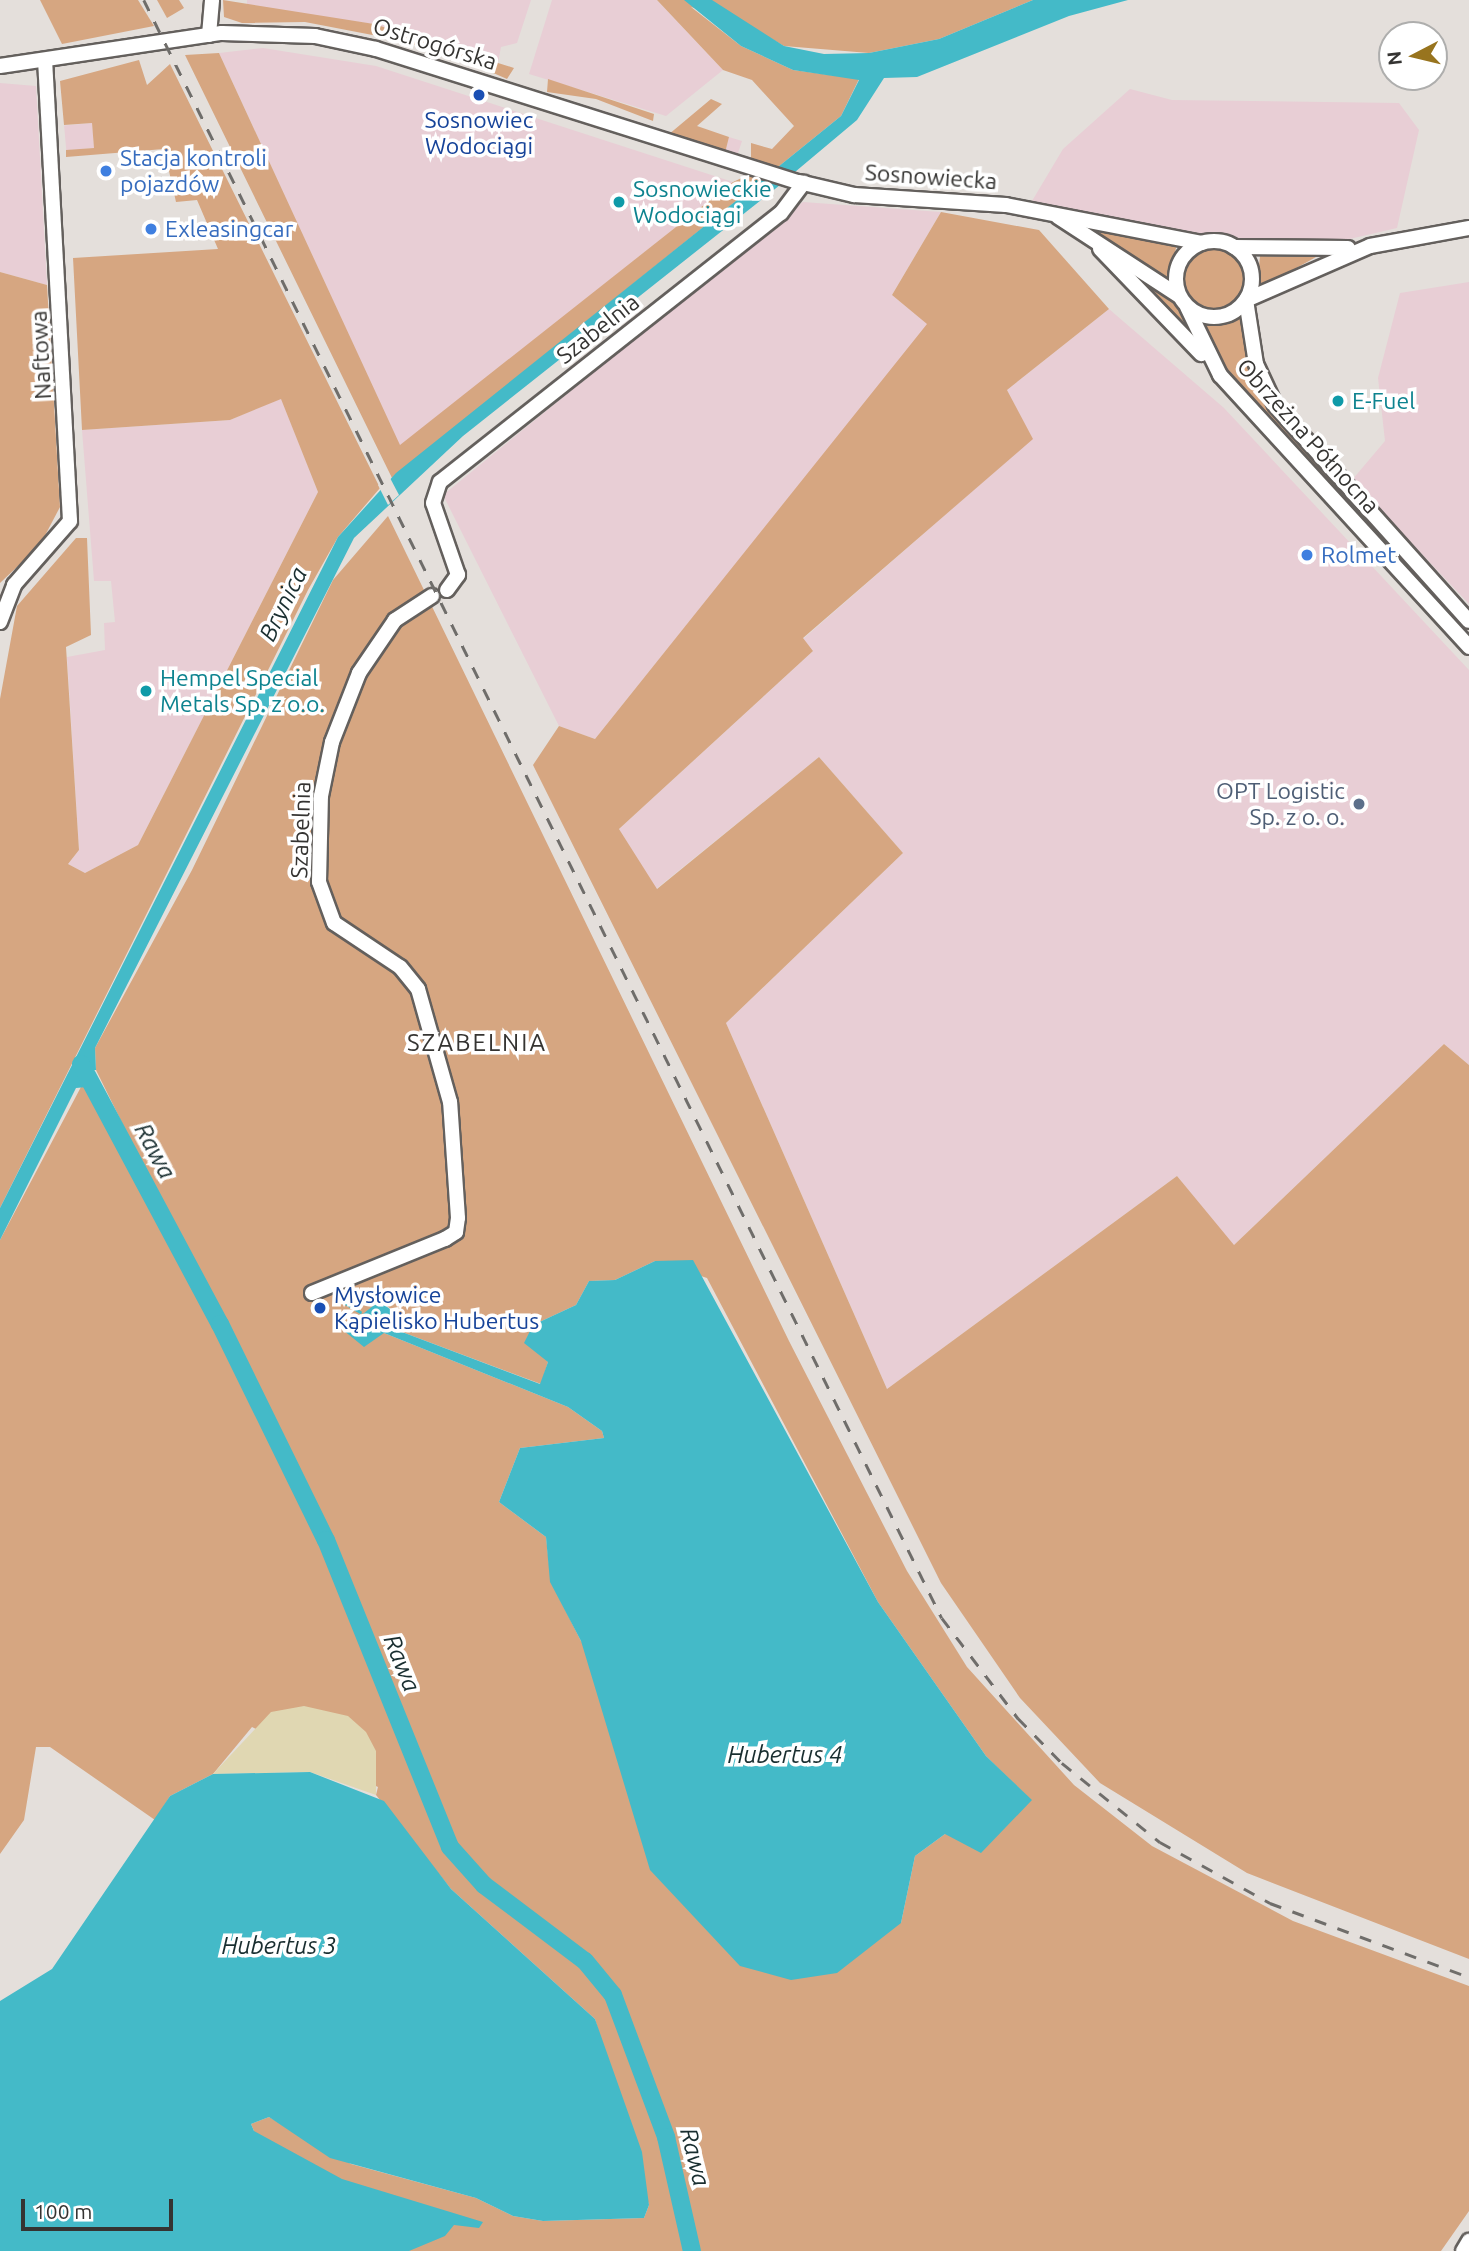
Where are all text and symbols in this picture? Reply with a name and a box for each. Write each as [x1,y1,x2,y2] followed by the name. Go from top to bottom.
[370,12,500,76] street label: Ostrogórska
[1378,21,1448,91] north arrow
[1382,50,1406,67] text: N
[471,87,487,103] marker: Sosnowiec Wodociągi
[425,106,533,160] place label: Sosnowiec Wodociągi
[120,144,267,198] place label: Stacja kontroli pojazdów
[864,159,998,195] street label: Sosnowiecka
[98,163,114,179] marker: Stacja kontroli pojazdów
[633,175,772,229] place label: Sosnowieckie Wodociągi
[611,194,627,210] marker: Sosnowieckie Wodociągi
[165,215,293,243] place label: Exleasingcar
[143,221,159,237] marker: Exleasingcar
[551,288,645,370] street label: Szabelnia
[25,310,57,400] street label: Naftowa
[1231,353,1385,519] street label: Obrzeżna Północna
[1352,387,1415,415] place label: E-Fuel
[1330,393,1346,409] marker: E-Fuel
[1321,541,1396,569] place label: Rolmet
[1299,547,1315,563] marker: Rolmet
[253,562,313,646] water label: Brynica
[160,664,325,718] place label: Hempel Special Metals Sp. z o.o.
[138,683,154,699] marker: Hempel Special Metals Sp. z o.o.
[1216,777,1345,831] place label: OPT Logistic Sp. z o. o.
[286,781,316,879] street label: Szabelnia
[1351,796,1367,812] marker: OPT Logistic Sp. z o. o.
[408,1029,546,1057] district label: SZABELNIA
[128,1118,182,1184] water label: Rawa
[334,1281,539,1335] place label: Mysłowice Kąpielisko Hubertus
[312,1300,328,1316] marker: Mysłowice Kąpielisko Hubertus
[378,1630,426,1696] water label: Rawa
[728,1741,842,1769] water label: Hubertus 4
[222,1932,336,1960] water label: Hubertus 3
[674,2125,716,2189] water label: Rawa
[24,2184,177,2228] scale bar
[34,2199,92,2223] text: 100 m

